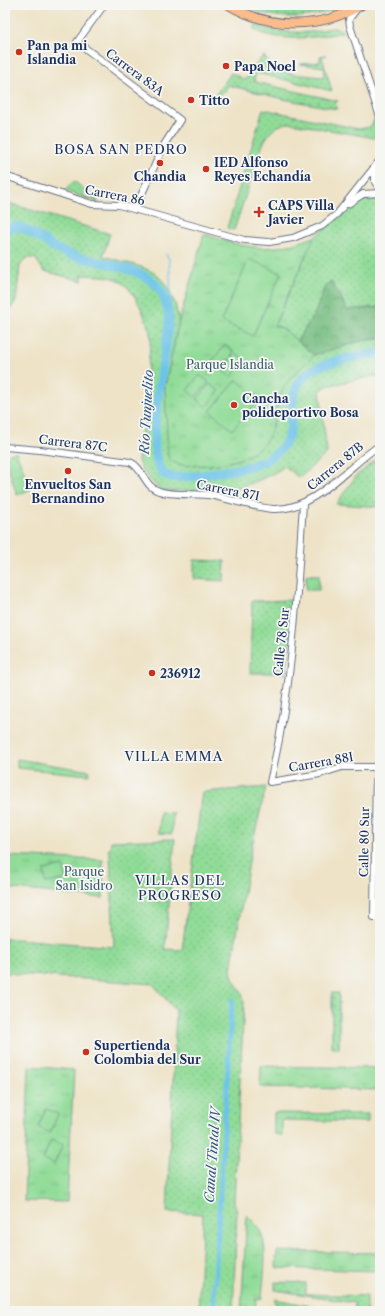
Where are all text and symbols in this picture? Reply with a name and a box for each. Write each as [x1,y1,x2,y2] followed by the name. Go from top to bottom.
[27,38,88,67] place label: Pan pa mi Islandia
[103,45,168,99] street label: Carrera 83A
[14,47,24,57] marker: Pan pa mi Islandia
[234,59,296,74] place label: Papa Noel
[221,61,231,71] marker: Papa Noel
[199,93,230,108] place label: Titto
[186,95,196,105] marker: Titto
[54,141,188,157] district label: BOSA SAN PEDRO
[214,155,312,184] place label: IED Alfonso Reyes Echandía
[155,158,165,168] marker: Chandia
[201,164,211,174] marker: IED Alfonso Reyes Echandía
[134,169,187,184] place label: Chandia
[84,182,146,208] street label: Carrera 86
[266,198,335,227] place label: CAPS Villa Javier
[253,206,265,218] marker: CAPS Villa Javier
[186,357,275,372] park label: Parque Islandia
[136,369,156,456] water label: Río Tunjuelito
[242,391,360,420] place label: Cancha polideportivo Bosa
[229,400,239,410] marker: Cancha polideportivo Bosa
[38,431,108,455] street label: Carrera 87C
[304,439,366,493] street label: Carrera 87B
[63,466,73,476] marker: Envueltos San Bernandino
[24,477,112,506] place label: Envueltos San Bernandino
[195,477,261,503] street label: Carrera 87I
[270,607,292,677] street label: Calle 78 Sur
[160,666,201,681] place label: 236912
[147,668,157,678] marker: 236912
[124,748,223,764] district label: VILLA EMMA
[288,749,354,775] street label: Carrera 88I
[356,807,372,877] street label: Calle 80 Sur
[55,864,113,893] park label: Parque San Isidro
[134,872,225,903] district label: VILLAS DEL PROGRESO
[94,1038,201,1067] place label: Supertienda Colombia del Sur
[81,1047,91,1057] marker: Supertienda Colombia del Sur
[201,1104,224,1203] water label: Canal Tintal IV

